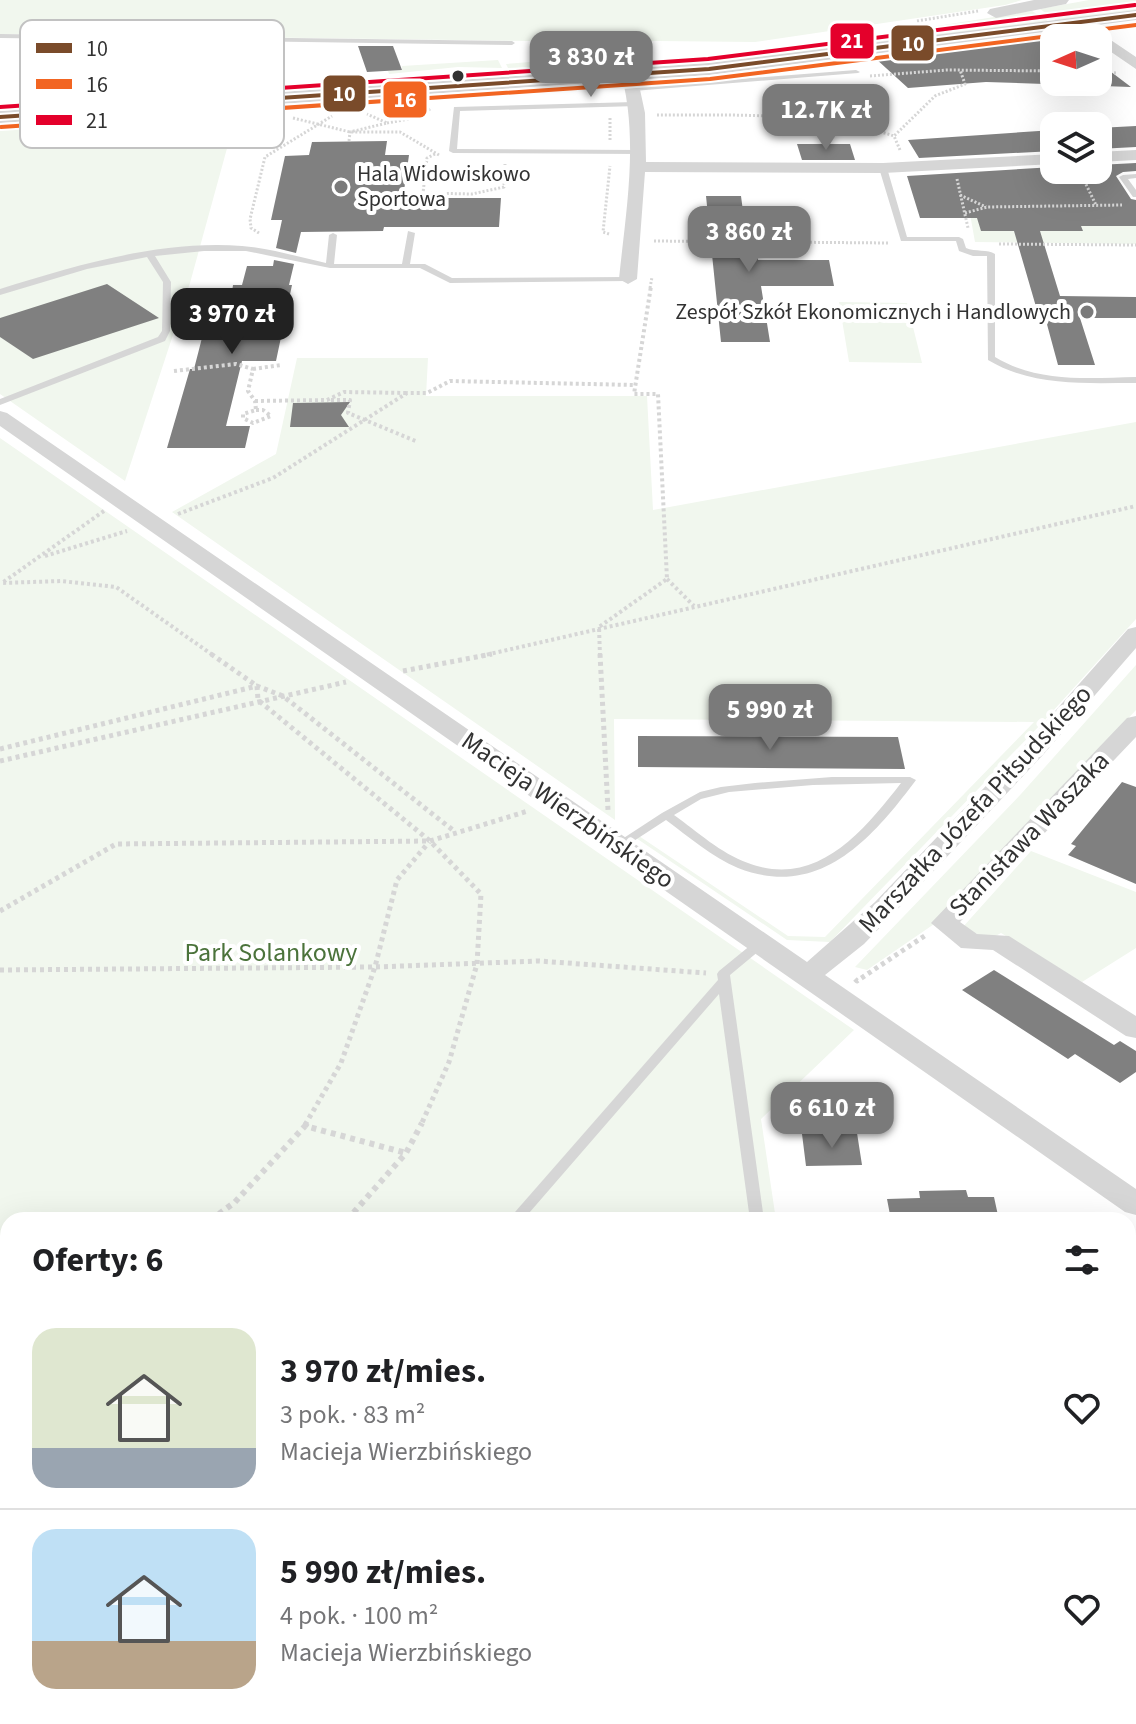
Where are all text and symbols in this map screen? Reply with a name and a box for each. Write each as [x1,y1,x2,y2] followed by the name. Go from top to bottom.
[20,20,284,148] legend
[829,22,875,60] line badge: 21
[890,24,935,62] line badge: 10
[1040,24,1112,96] north arrow
[1040,24,1112,184] map controls
[840,25,864,57] text: 21
[901,28,925,60] text: 10
[508,31,674,99] pin: 3 830 zł
[86,33,108,65] text: 10
[548,38,634,75] text: 3 830 zł
[450,68,466,84] unlabelled marker
[86,69,108,101] text: 16
[322,74,367,113] line badge: 10
[332,78,356,110] text: 10
[382,80,428,119] line badge: 16
[393,84,417,116] text: 16
[743,84,909,152] pin: 12.7K zł
[780,91,872,128] text: 12.7K zł
[86,105,108,137] text: 21
[1040,112,1112,184] button: layers
[357,158,531,215] place label: Hala Widowiskowo Sportowa
[332,178,350,196] marker: Hala Widowiskowo Sportowa
[666,206,832,274] pin: 3 860 zł
[706,213,792,250] text: 3 860 zł
[149,288,315,356] pin: 3 970 zł
[189,295,275,332] text: 3 970 zł
[675,296,1071,328] place label: Zespół Szkół Ekonomicznych i Handlowych
[1078,303,1096,321] marker: Zespół Szkół Ekonomicznych i Handlowych
[850,677,1100,941] street label: Marszałka Józefa Piłsudskiego
[687,684,853,752] pin: 5 990 zł
[727,691,813,728] text: 5 990 zł
[454,723,682,897] street label: Macieja Wierzbińskiego
[940,743,1118,925] street label: Stanisława Waszaka
[185,934,357,971] park label: Park Solankowy
[749,1082,915,1150] pin: 6 610 zł
[789,1089,875,1126] text: 6 610 zł
[32,1236,163,1285] text: Oferty: 6
[1060,1238,1104,1282] icon: filters
[280,1347,486,1396] text: 3 970 zł/mies.
[96,1360,192,1456] icon: home
[1060,1386,1104,1430] icon: heart
[280,1396,425,1433] text: 3 pok. · 83 m²
[280,1433,532,1470] text: Macieja Wierzbińskiego
[280,1548,486,1597] text: 5 990 zł/mies.
[96,1561,192,1657] icon: home
[1060,1587,1104,1631] icon: heart
[280,1597,438,1634] text: 4 pok. · 100 m²
[280,1634,532,1671] text: Macieja Wierzbińskiego

